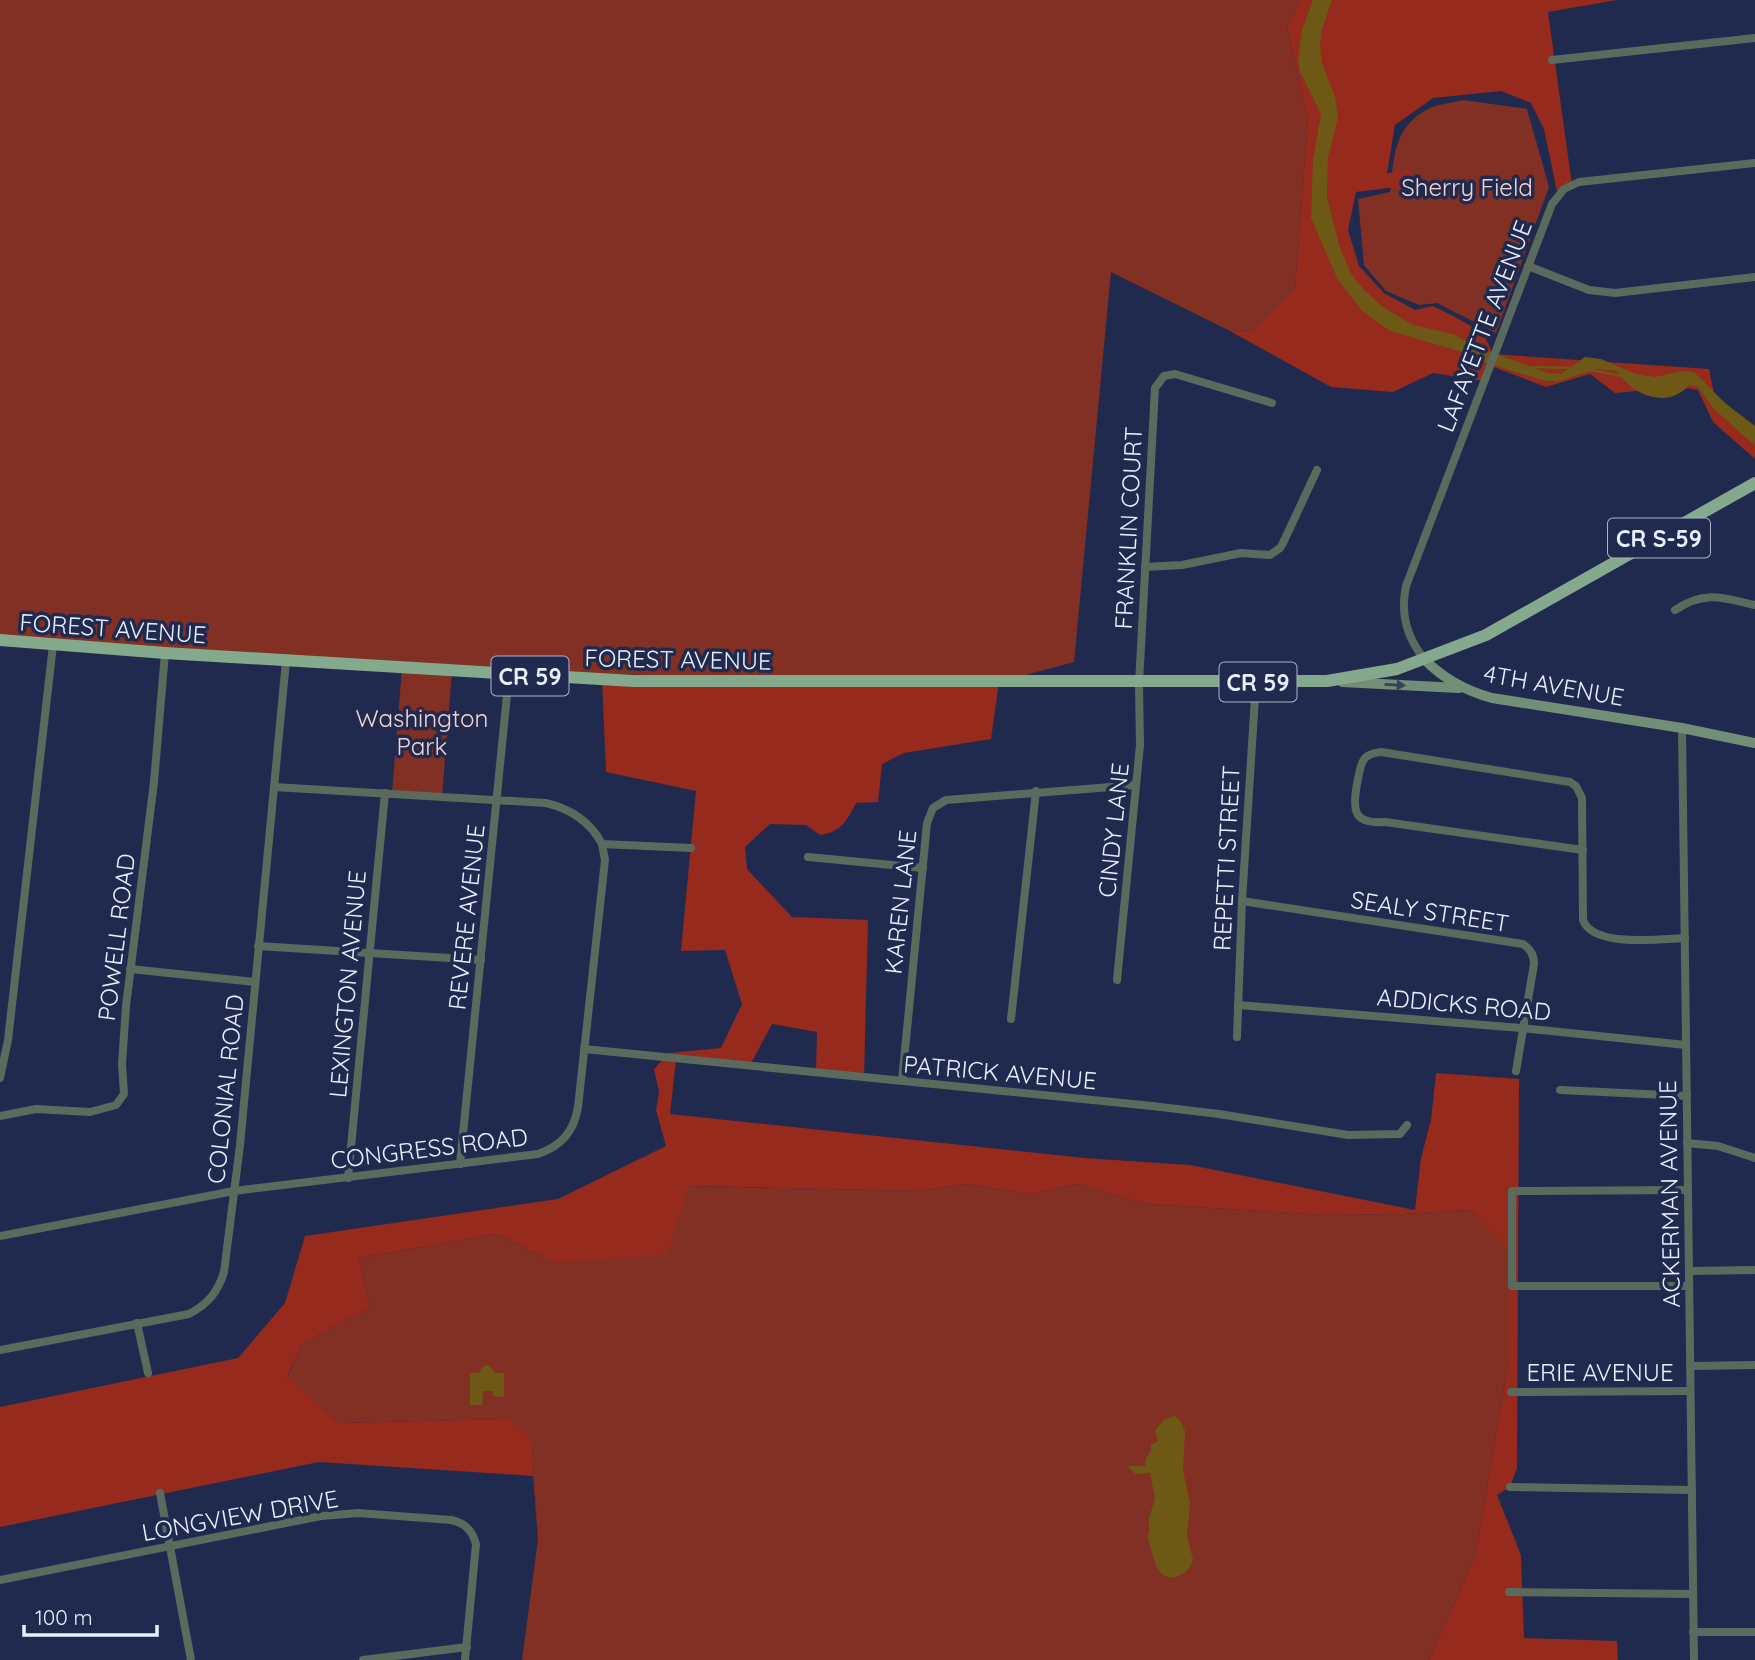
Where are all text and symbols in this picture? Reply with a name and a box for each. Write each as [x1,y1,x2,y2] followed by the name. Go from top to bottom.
[1401,172,1533,202] park label: Sherry Field
[1430,216,1538,436] street label: LAFAYETTE AVENUE
[1108,426,1148,630] street label: FRANKLIN COURT
[1608,518,1710,558] road number: CR S-59
[19,607,207,649] street label: FOREST AVENUE
[584,642,772,676] street label: FOREST AVENUE
[491,656,568,696] road number: CR 59
[1481,658,1627,712] street label: 4TH AVENUE
[1220,662,1296,702] road number: CR 59
[1384,679,1406,690] one-way arrow
[356,703,488,761] park label: Washington Park
[1091,761,1135,899] street label: CINDY LANE
[1206,764,1246,952] street label: REPETTI STREET
[441,823,491,1011] street label: REVERE AVENUE
[878,828,922,976] street label: KAREN LANE
[91,852,141,1022] street label: POWELL ROAD
[322,869,372,1099] street label: LEXINGTON AVENUE
[1349,884,1511,938] street label: SEALY STREET
[1376,981,1552,1027] street label: ADDICKS ROAD
[200,993,250,1185] street label: COLONIAL ROAD
[902,1049,1098,1095] street label: PATRICK AVENUE
[1652,1080,1686,1308] street label: ACKERMAN AVENUE
[329,1121,529,1175] street label: CONGRESS ROAD
[1526,1357,1674,1387] street label: ERIE AVENUE
[139,1483,341,1547] street label: LONGVIEW DRIVE
[24,1594,158,1638] scale bar
[35,1604,93,1630] text: 100 m

